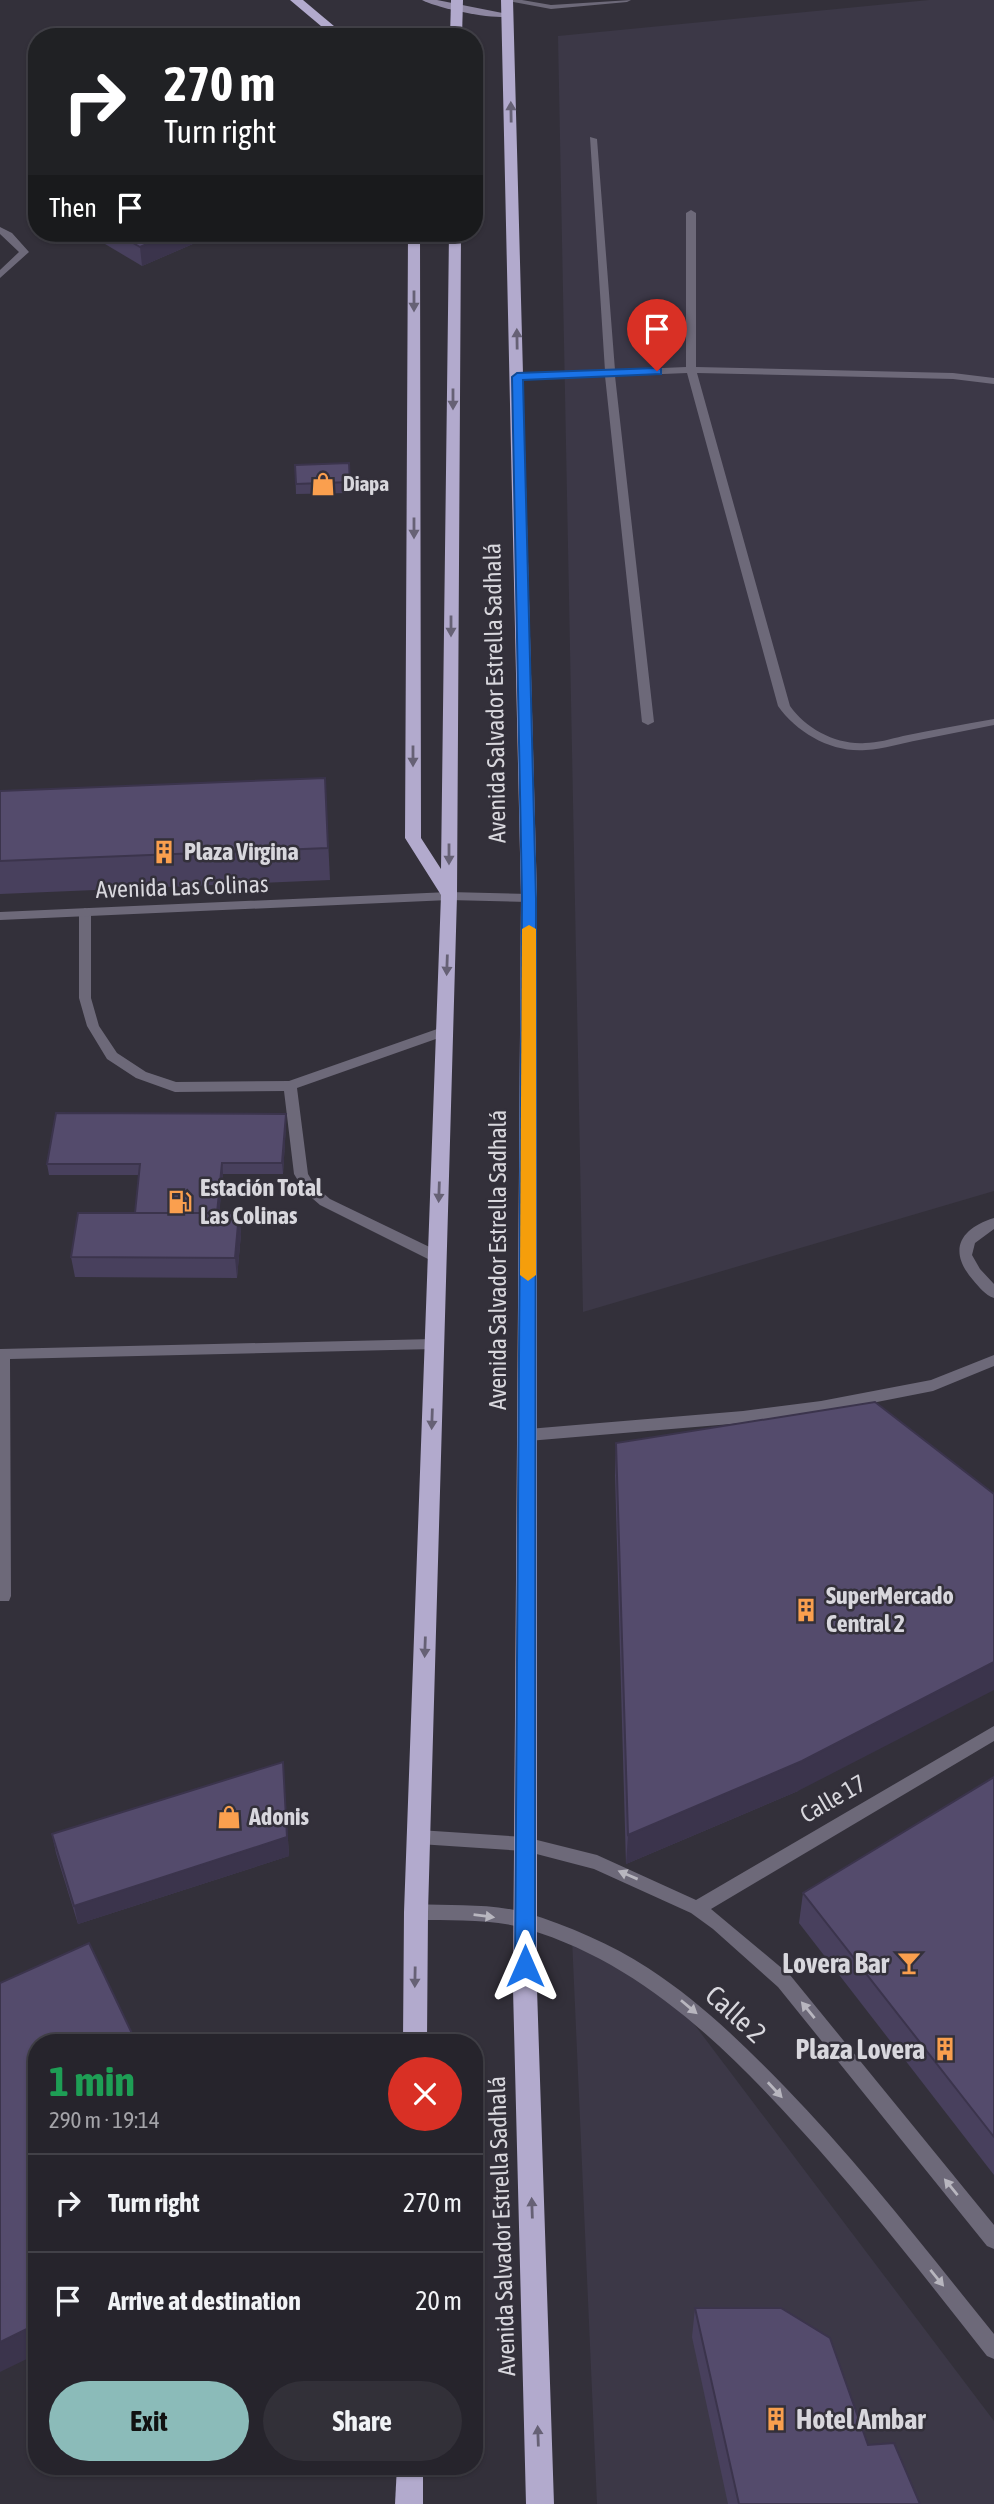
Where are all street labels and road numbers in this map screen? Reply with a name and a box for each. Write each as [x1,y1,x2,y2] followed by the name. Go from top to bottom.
[478,543,511,843] street label: Avenida Salvador Estrella Sadhalá
[95,870,269,903] street label: Avenida Las Colinas
[484,1110,511,1410] street label: Avenida Salvador Estrella Sadhalá
[795,1769,870,1828] street label: Calle 17
[699,1979,773,2049] street label: Calle 2
[483,2076,520,2376] street label: Avenida Salvador Estrella Sadhalá

